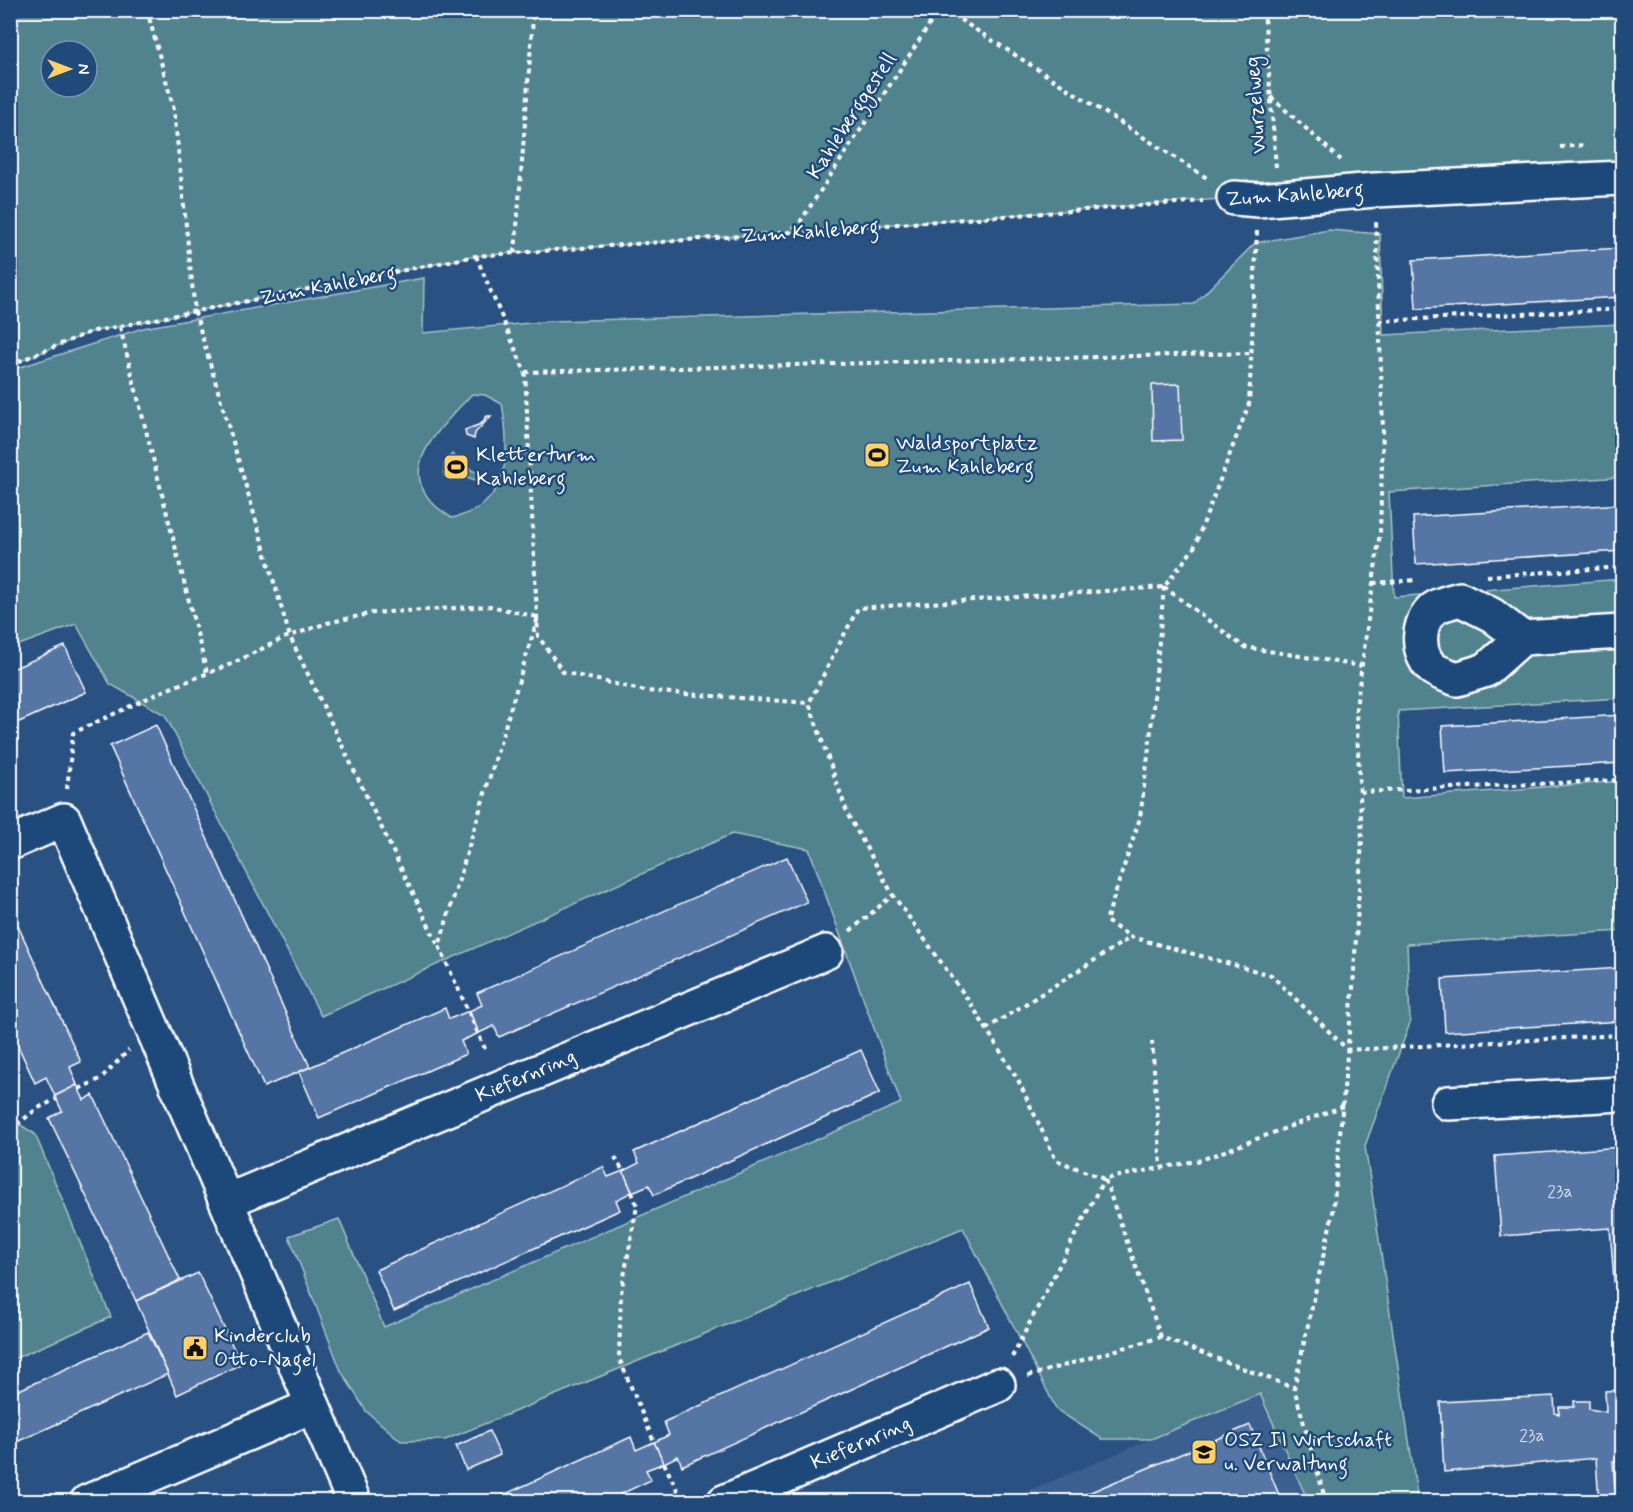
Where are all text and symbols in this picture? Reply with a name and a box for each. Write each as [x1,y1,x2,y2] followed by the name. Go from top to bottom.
[39,39,99,99] north arrow
[801,47,905,186] street label: Kahleberggestell
[1239,55,1274,155] street label: Wurzelweg
[72,64,93,74] text: N
[1225,176,1365,216] street label: Zum Kahleberg
[740,213,880,253] street label: Zum Kahleberg
[258,259,399,315] street label: Zum Kahleberg
[896,429,1038,483] place label: Waldsportplatz Zum Kahleberg
[862,440,892,470] sports icon: Waldsportplatz Zum Kahleberg
[476,441,596,495] place label: Kletterturm Kahleberg
[441,452,471,482] sports icon: Kletterturm Kahleberg
[471,1042,581,1110] street label: Kiefernring
[1547,1180,1573,1204] house number: 23a
[214,1322,316,1376] place label: Kinderclub Otto-Nagel
[180,1333,210,1363] public building icon: Kinderclub Otto-Nagel
[806,1409,916,1477] street label: Kiefernring
[1519,1424,1545,1448] house number: 23a
[1224,1426,1392,1480] place label: OSZ II Wirtschaft u. Verwaltung
[1189,1437,1219,1467] school or university icon: OSZ II Wirtschaft u. Verwaltung

